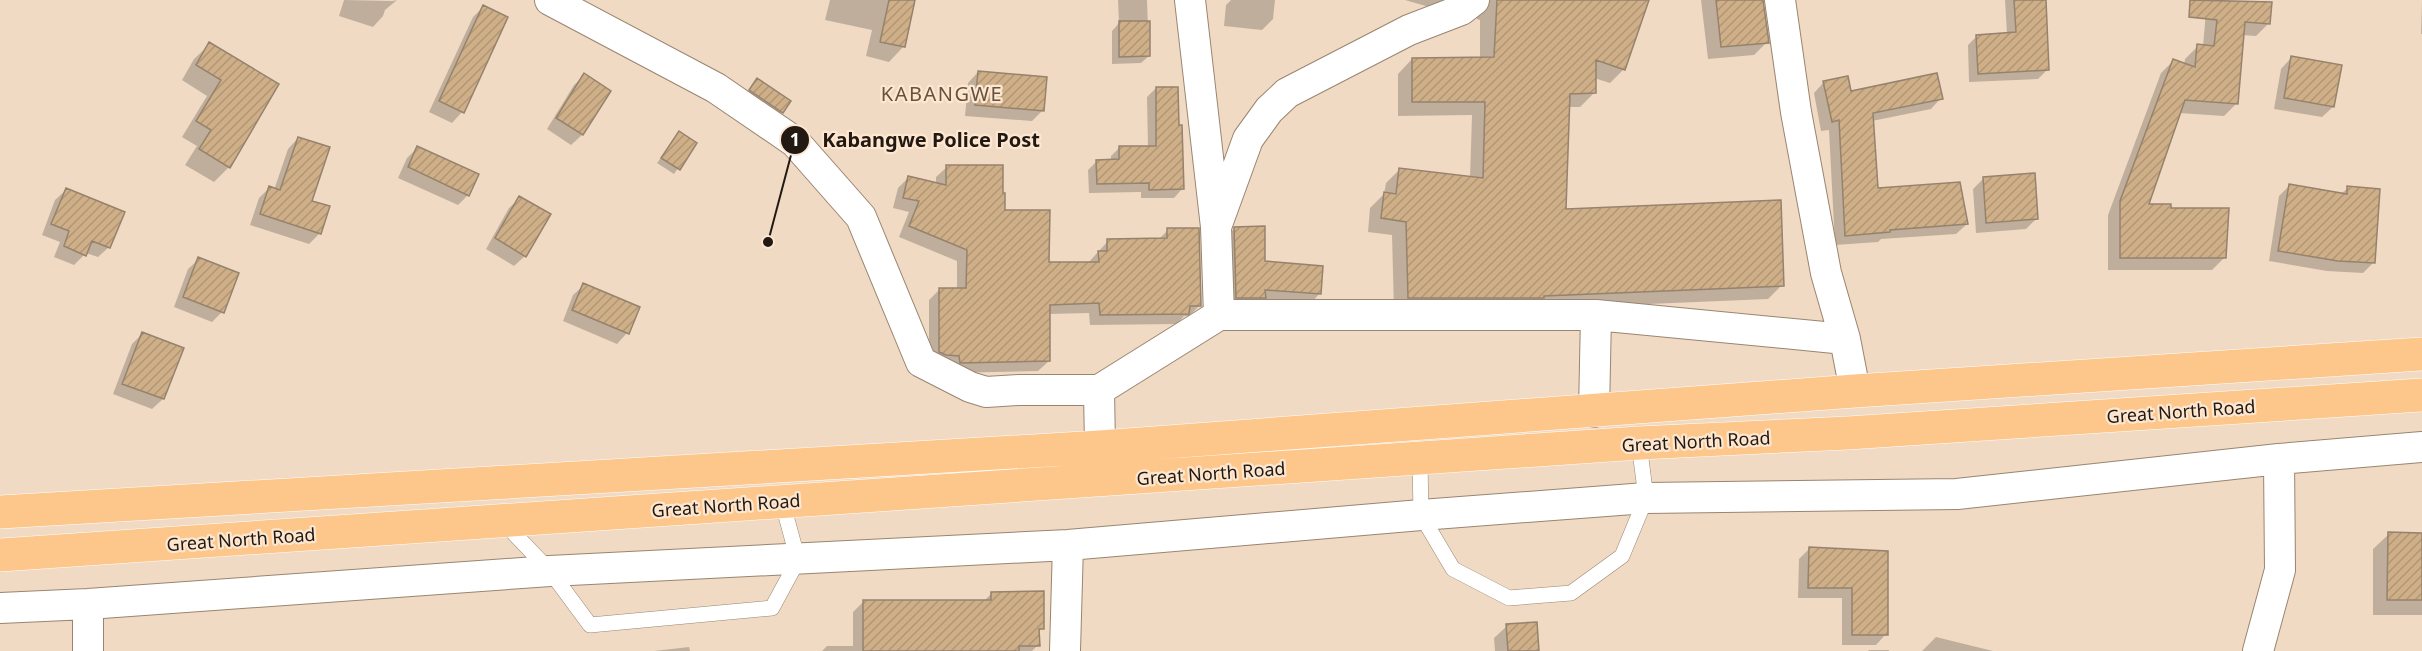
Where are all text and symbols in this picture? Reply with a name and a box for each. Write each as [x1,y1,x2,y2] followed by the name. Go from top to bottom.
[881,80,1003,107] district label: KABANGWE
[780,121,1052,159] callout: Kabangwe Police Post
[822,126,1040,153] text: Kabangwe Police Post
[790,127,800,151] text: 1
[2106,394,2256,428] street label: Great North Road
[1621,425,1771,457] street label: Great North Road
[1136,456,1286,490] street label: Great North Road
[651,488,801,522] street label: Great North Road
[166,522,316,556] street label: Great North Road

